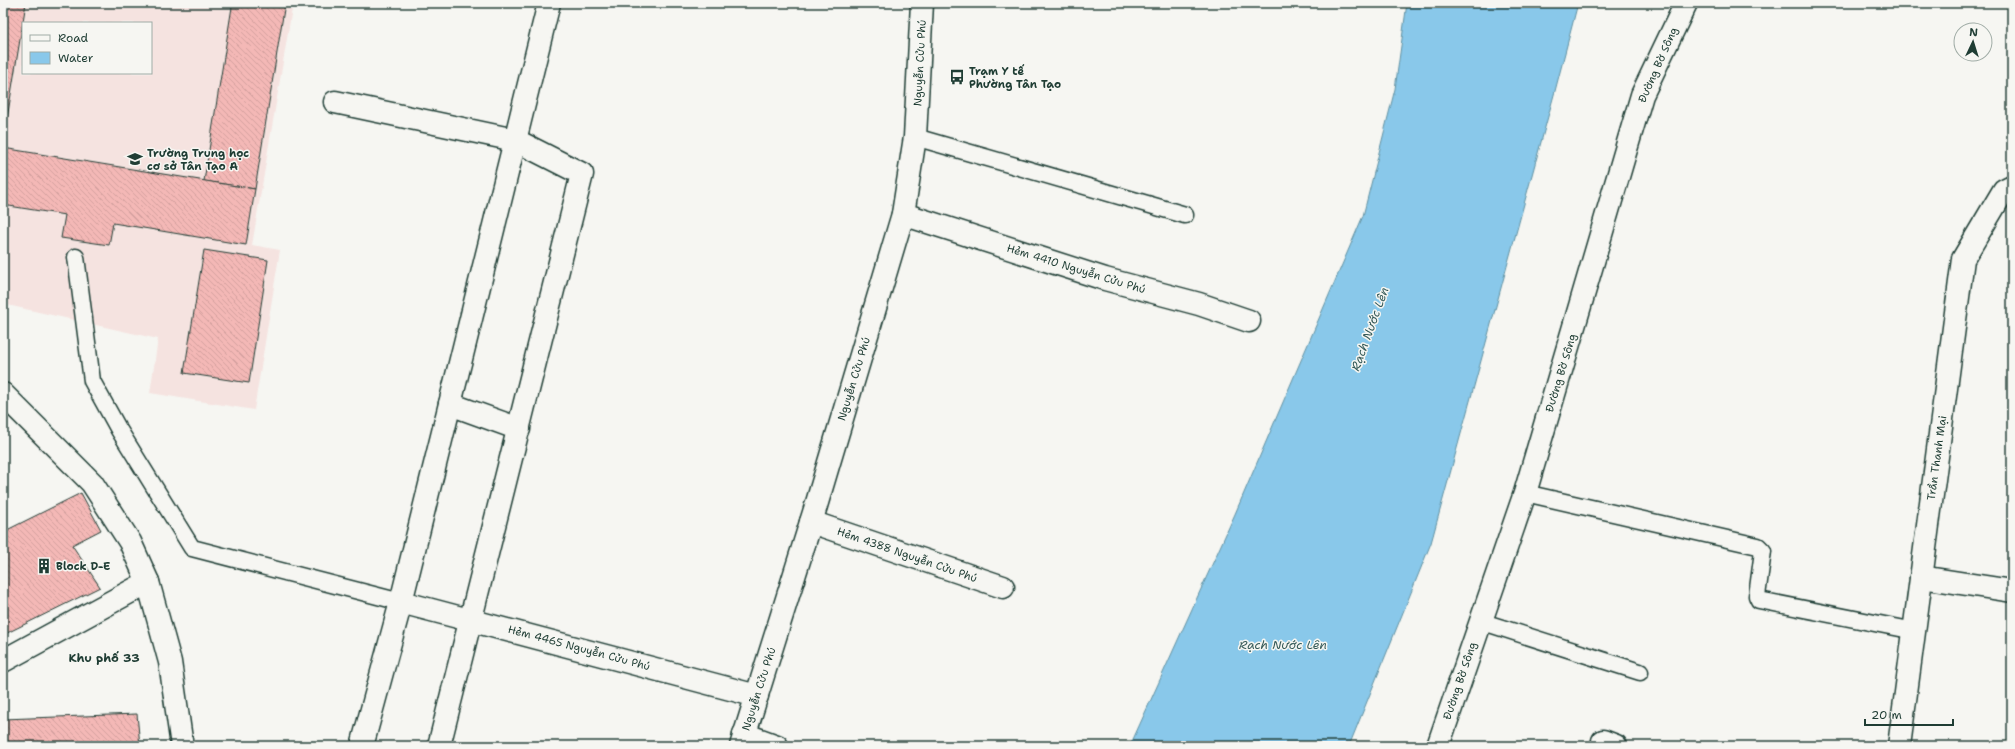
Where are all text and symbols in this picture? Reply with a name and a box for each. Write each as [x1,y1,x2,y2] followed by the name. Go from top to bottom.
[910,19,930,107] street label: Nguyễn Cửu Phú
[22,22,152,74] legend
[1953,22,1993,62] north arrow
[1635,25,1681,105] street label: Đường Bờ Sông
[1969,25,1979,40] text: N
[58,30,89,46] text: Road
[58,50,94,66] text: Water
[969,64,1061,92] place label: Trạm Y tế Phường Tân Tạo
[948,68,966,86] bus stop icon: Trạm Y tế Phường Tân Tạo
[147,146,249,174] place label: Trường Trung học cơ sở Tân Tạo A
[126,150,144,168] school or university icon: Trường Trung học cơ sở Tân Tạo A
[1005,241,1147,297] street label: Hẻm 4410 Nguyễn Cửu Phú
[1347,285,1393,373] water label: Rạch Nước Lên
[1542,332,1580,414] street label: Đường Bờ Sông
[834,335,874,423] street label: Nguyễn Cửu Phú
[1924,415,1950,501] street label: Trần Thanh Mại
[835,524,979,586] street label: Hẻm 4388 Nguyễn Cửu Phú
[35,557,53,575] building icon: Block D-E
[56,559,110,574] place label: Block D-E
[506,622,652,674] street label: Hẻm 4465 Nguyễn Cửu Phú
[1239,637,1327,653] water label: Rạch Nước Lên
[1440,640,1480,722] street label: Đường Bờ Sông
[738,645,780,733] street label: Nguyễn Cửu Phú
[68,650,140,666] district label: Khu phố 33
[1865,701,1953,727] scale bar
[1871,707,1902,723] text: 20 m

